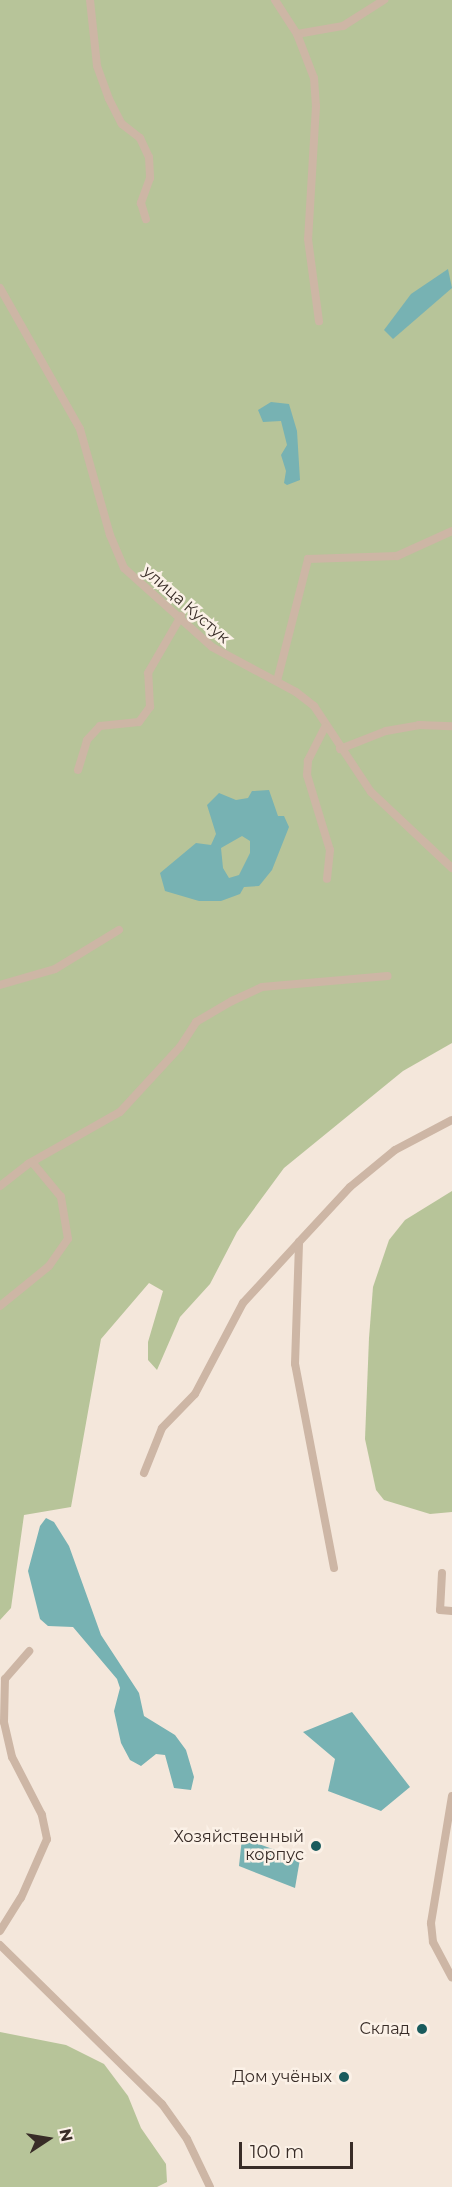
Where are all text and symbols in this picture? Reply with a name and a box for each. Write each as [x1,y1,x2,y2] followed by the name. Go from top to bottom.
[139,562,233,648] street label: улица Кустук
[173,1827,304,1865] place label: Хозяйственный корпус
[309,1839,323,1853] marker: Хозяйственный корпус
[359,2019,410,2039] place label: Склад
[415,2022,429,2036] marker: Склад
[232,2067,332,2087] place label: Дом учёных
[337,2070,351,2084] marker: Дом учёных
[18,2109,78,2169] north arrow
[55,2127,77,2143] text: N
[242,2130,356,2168] scale bar
[250,2141,304,2163] text: 100 m

